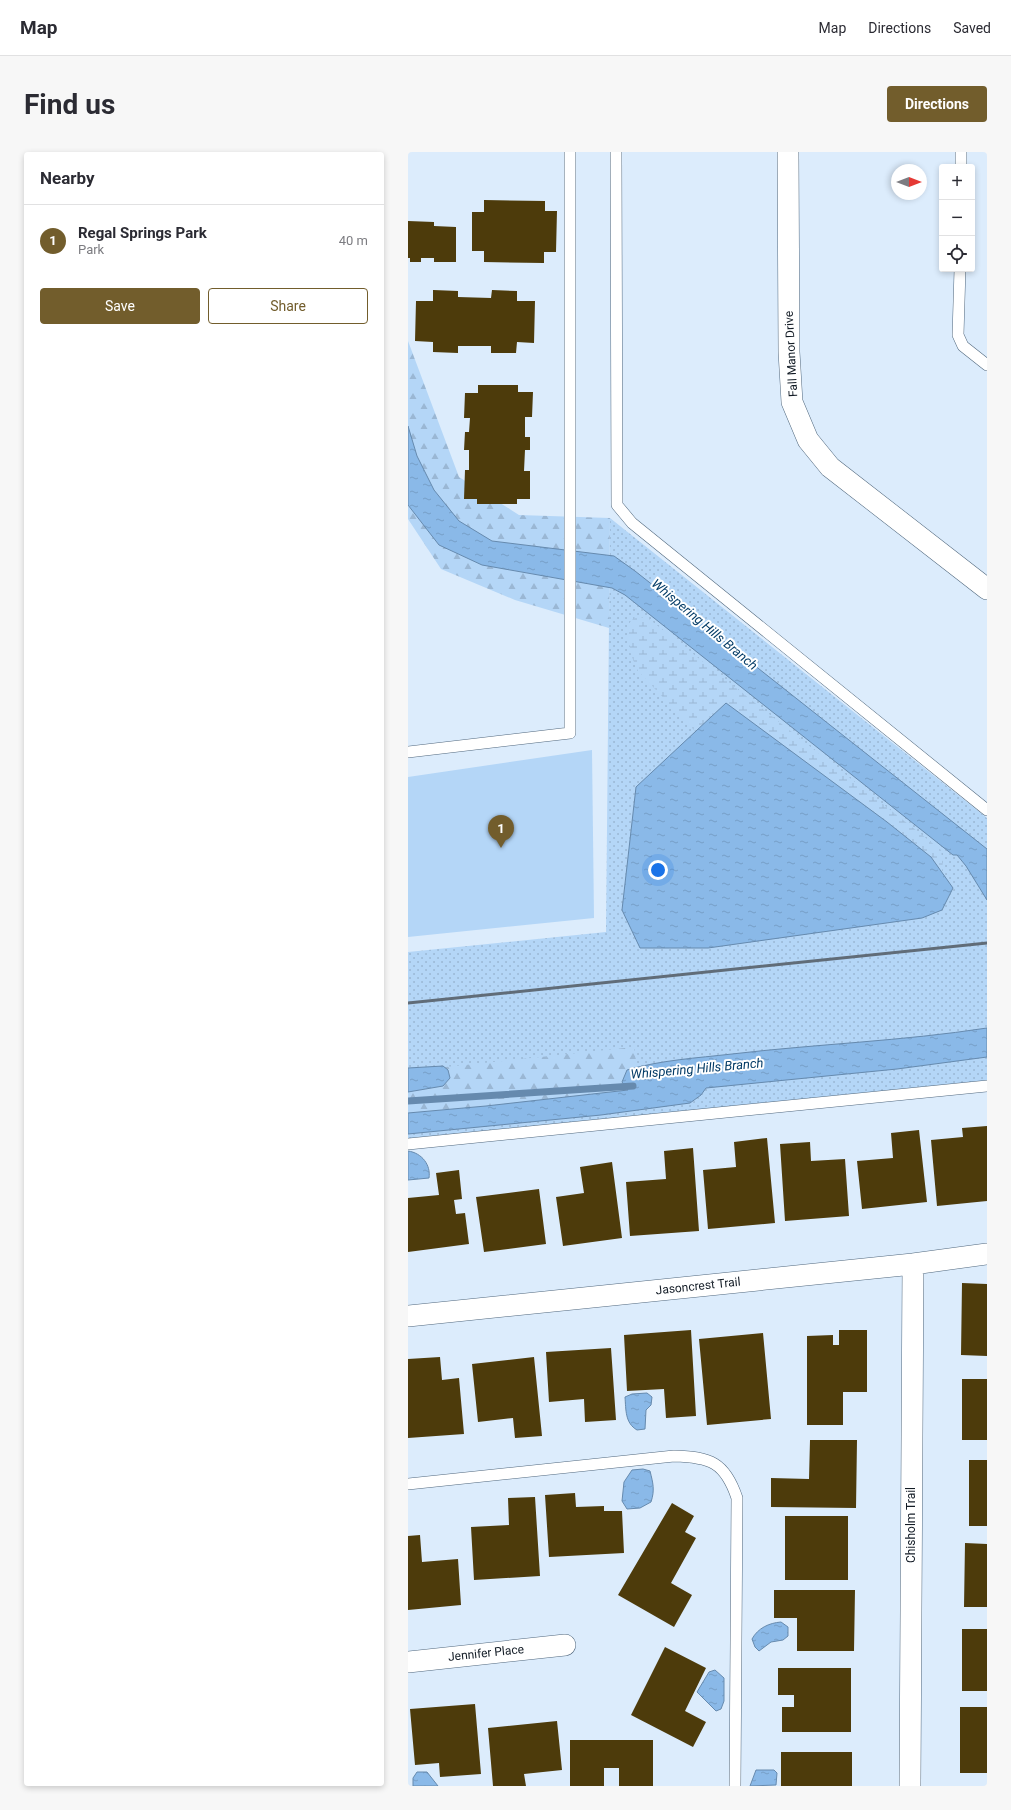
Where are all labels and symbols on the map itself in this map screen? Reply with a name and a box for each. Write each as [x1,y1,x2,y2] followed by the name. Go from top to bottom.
[891,164,927,200] north arrow
[782,311,800,397] street label: Fall Manor Drive
[649,576,761,673] water label: Whispering Hills Branch
[488,815,514,848] pin: 1
[648,860,668,880] your location
[630,1055,764,1082] water label: Whispering Hills Branch
[655,1275,741,1297] street label: Jasoncrest Trail
[904,1487,918,1563] street label: Chisholm Trail
[447,1642,525,1664] street label: Jennifer Place

